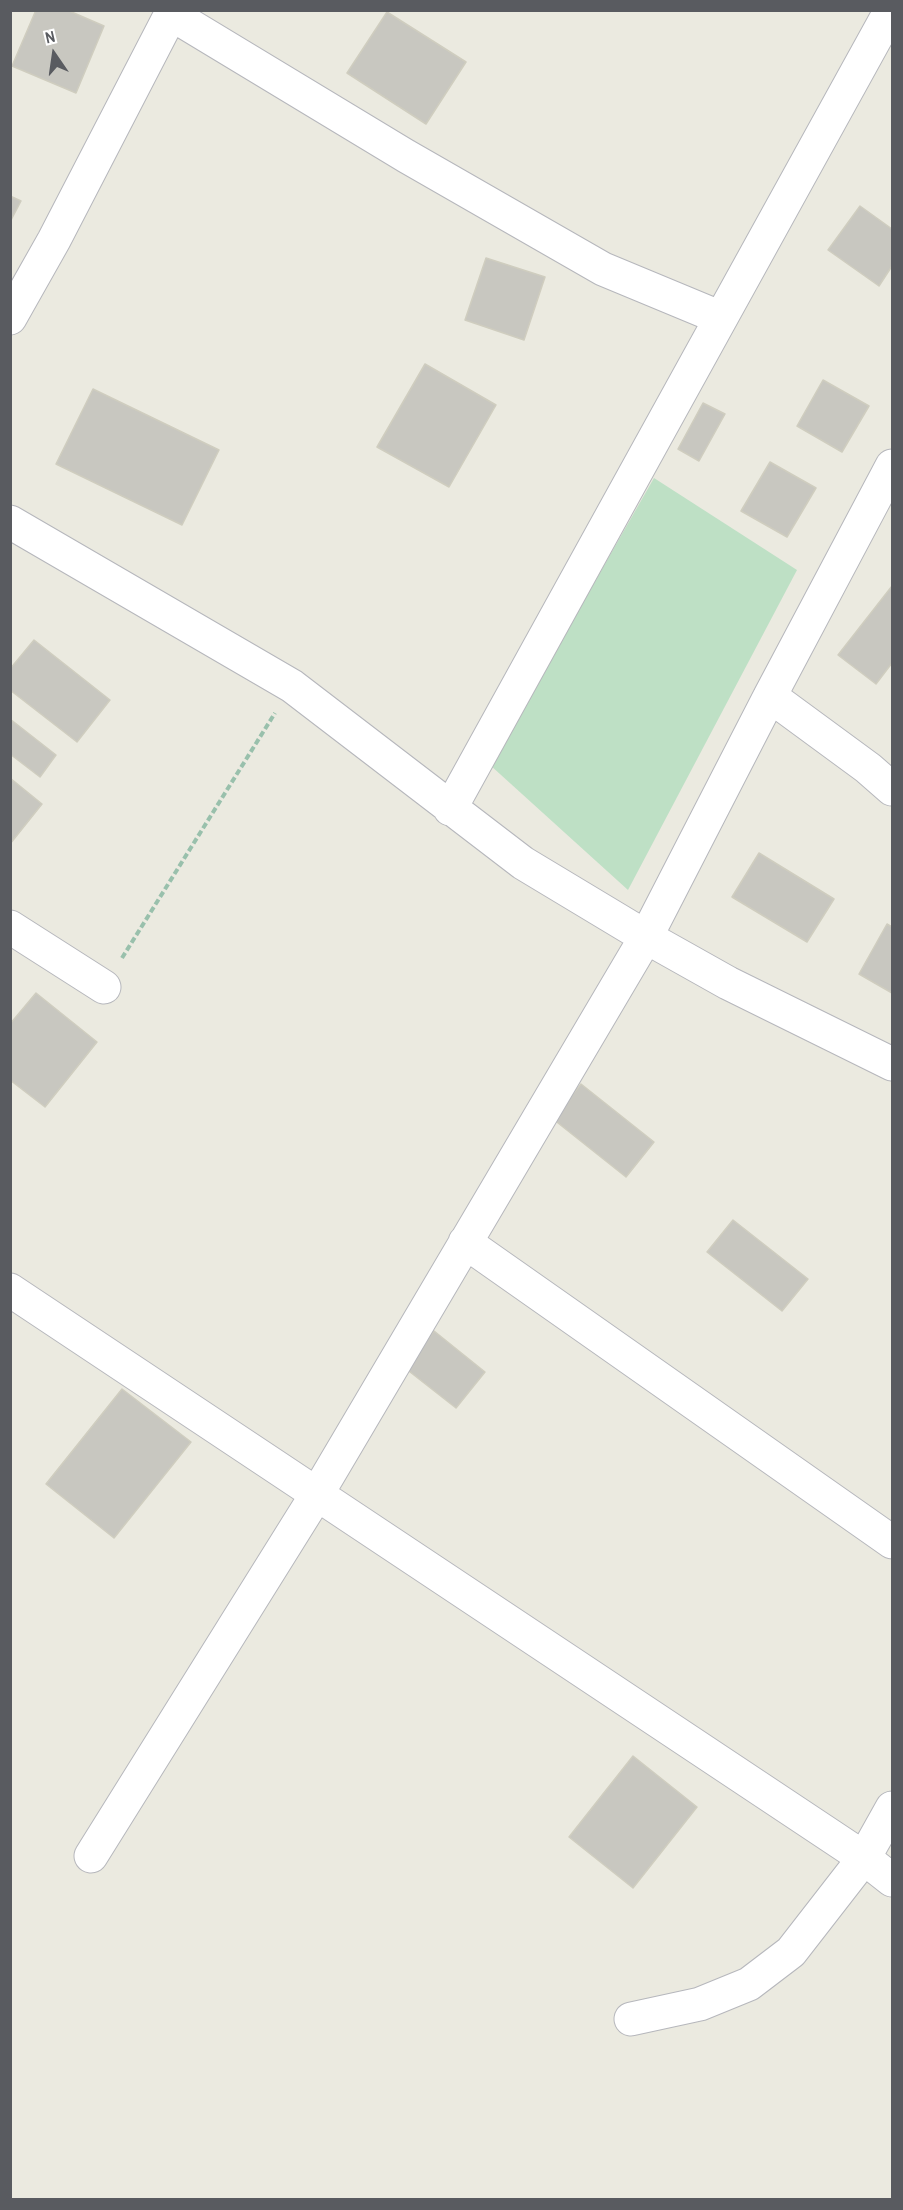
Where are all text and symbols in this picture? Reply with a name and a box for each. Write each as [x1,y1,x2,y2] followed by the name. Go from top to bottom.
[24,24,84,84] north arrow
[43,25,57,48] text: N

